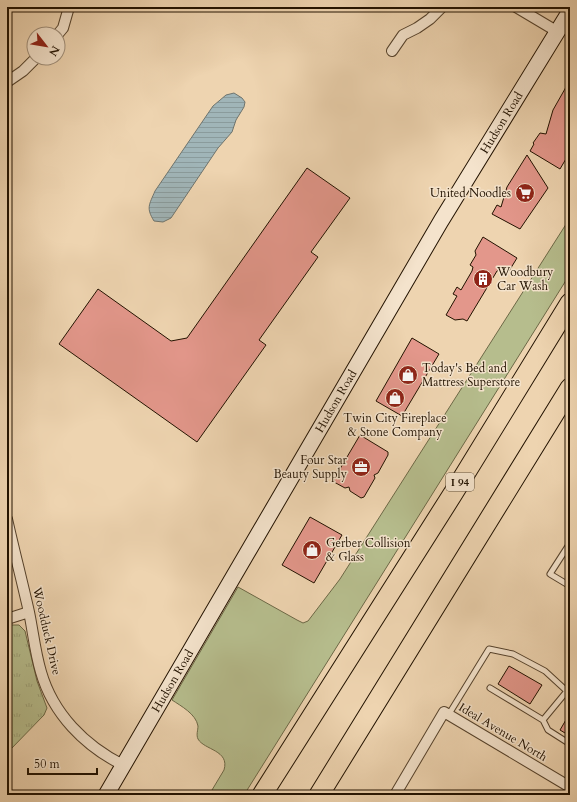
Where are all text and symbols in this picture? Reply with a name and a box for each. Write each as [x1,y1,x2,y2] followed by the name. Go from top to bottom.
[26,26,66,66] north arrow
[45,43,63,59] text: N
[476,88,527,157] street label: Hudson Road
[514,182,536,204] supermarket icon: United Noodles
[430,185,511,201] place label: United Noodles
[496,264,554,294] place label: Woodbury Car Wash
[472,268,494,290] building icon: Woodbury Car Wash
[422,360,520,390] place label: Today's Bed and Mattress Superstore
[397,364,419,386] shop icon: Today's Bed and Mattress Superstore
[311,366,361,435] street label: Hudson Road
[384,387,406,409] shop icon: Twin City Fireplace & Stone Company
[343,410,447,440] place label: Twin City Fireplace & Stone Company
[274,452,348,482] place label: Four Star Beauty Supply
[350,456,372,478] office icon: Four Star Beauty Supply
[446,473,474,491] road number: I 94
[326,535,411,565] place label: Gerber Collision & Glass
[301,539,323,561] shop icon: Gerber Collision & Glass
[29,585,65,677] street label: Woodduck Drive
[148,646,197,715] street label: Hudson Road
[456,699,551,765] street label: Ideal Avenue North
[28,750,97,776] scale bar
[34,756,61,772] text: 50 m

